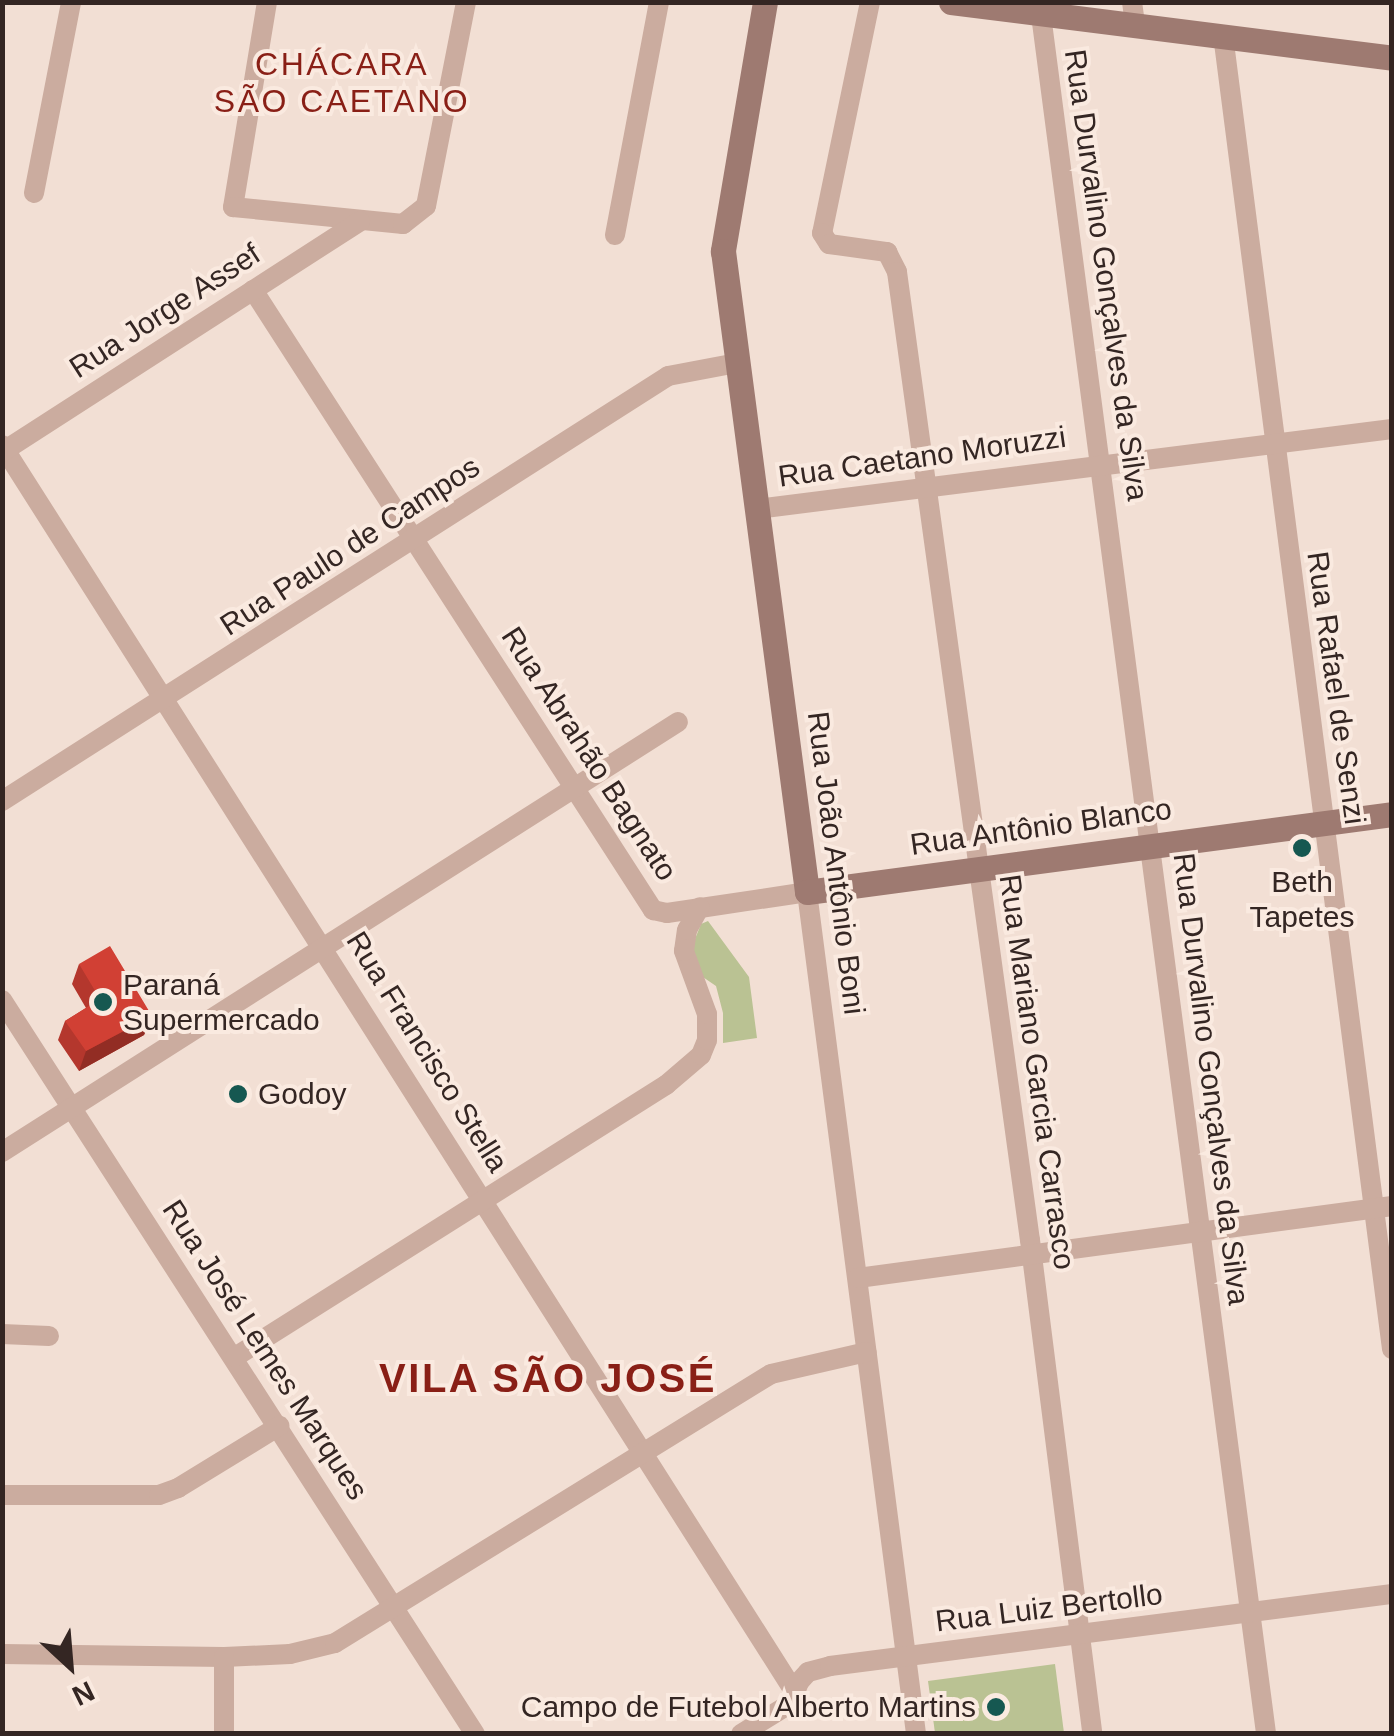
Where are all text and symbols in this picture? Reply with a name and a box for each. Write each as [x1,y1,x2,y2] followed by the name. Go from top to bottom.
[214,46,470,121] district label: CHÁCARA SÃO CAETANO
[1056,47,1156,503] street label: Rua Durvalino Gonçalves da Silva
[62,236,268,386] street label: Rua Jorge Assef
[776,419,1068,495] street label: Rua Caetano Moruzzi
[214,449,486,643] street label: Rua Paulo de Campos
[1299,549,1373,827] street label: Rua Rafael de Senzi
[493,620,685,888] street label: Rua Abrahão Bagnato
[799,709,873,1017] street label: Rua João Antônio Boni
[907,791,1175,863] street label: Rua Antônio Blanco
[1291,837,1313,859] marker: Beth Tapetes
[1165,851,1257,1307] street label: Rua Durvalino Gonçalves da Silva
[1249,864,1355,934] place label: Beth Tapetes
[991,872,1083,1272] street label: Rua Mariano Garcia Carrasco
[338,925,516,1179] street label: Rua Francisco Stella
[123,967,320,1038] place label: Paraná Supermercado
[92,991,114,1013] marker: Paraná Supermercado
[258,1076,346,1112] place label: Godoy
[227,1083,249,1105] marker: Godoy
[155,1193,375,1507] street label: Rua José Lemes Marques
[378,1354,718,1402] district label: VILA SÃO JOSÉ
[933,1576,1165,1640] street label: Rua Luiz Bertollo
[20,1616,120,1716] north arrow
[67,1675,99,1712] text: N
[519,1689,976,1725] place label: Campo de Futebol Alberto Martins
[985,1696,1007,1718] marker: Campo de Futebol Alberto Martins

